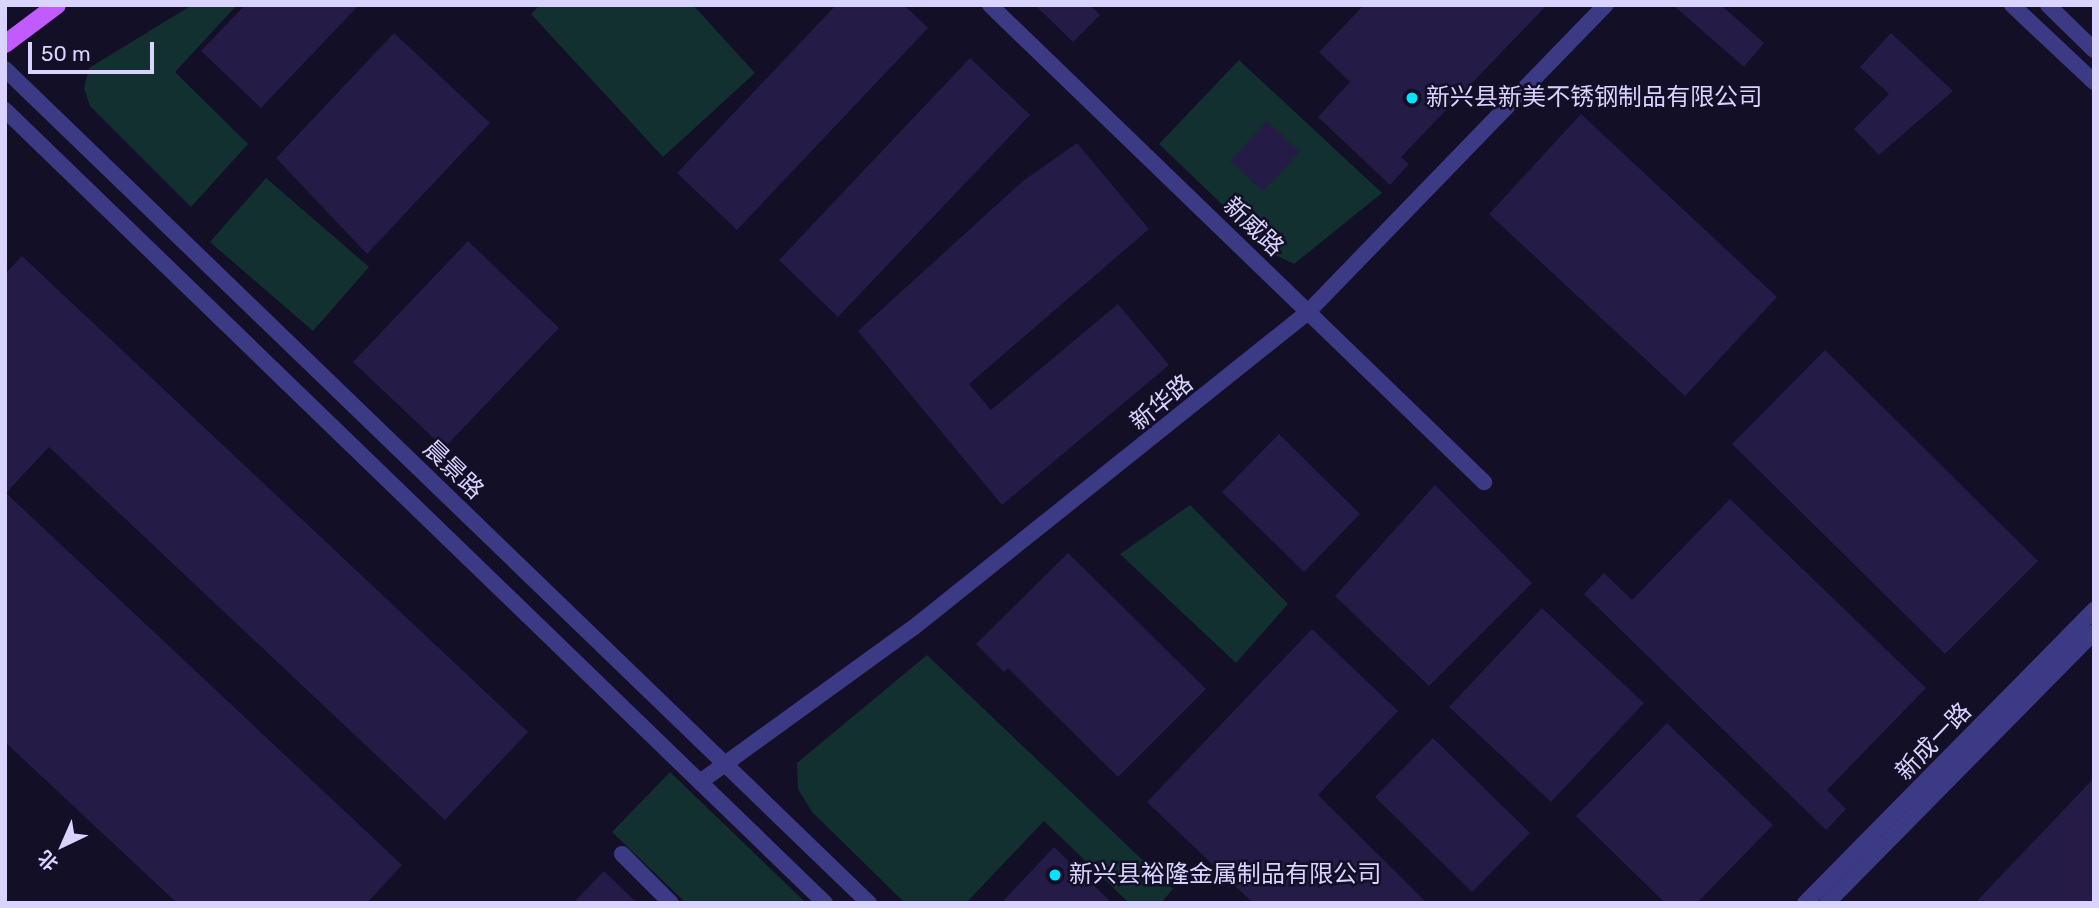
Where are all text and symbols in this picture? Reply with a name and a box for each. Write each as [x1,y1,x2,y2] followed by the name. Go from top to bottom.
[32,28,158,72] scale bar
[41,41,91,66] text: 50 m
[1426,84,1762,112] place label: 新兴县新美不锈钢制品有限公司
[1404,90,1420,106] marker: 新兴县新美不锈钢制品有限公司
[1217,192,1289,262] street label: 新威路
[1125,369,1199,437] street label: 新华路
[417,435,489,505] street label: 晨景路
[1890,697,1978,787] street label: 新成一路
[28,810,98,880] north arrow
[33,846,63,875] text: 北
[1069,861,1381,889] place label: 新兴县裕隆金属制品有限公司
[1047,867,1063,883] marker: 新兴县裕隆金属制品有限公司

